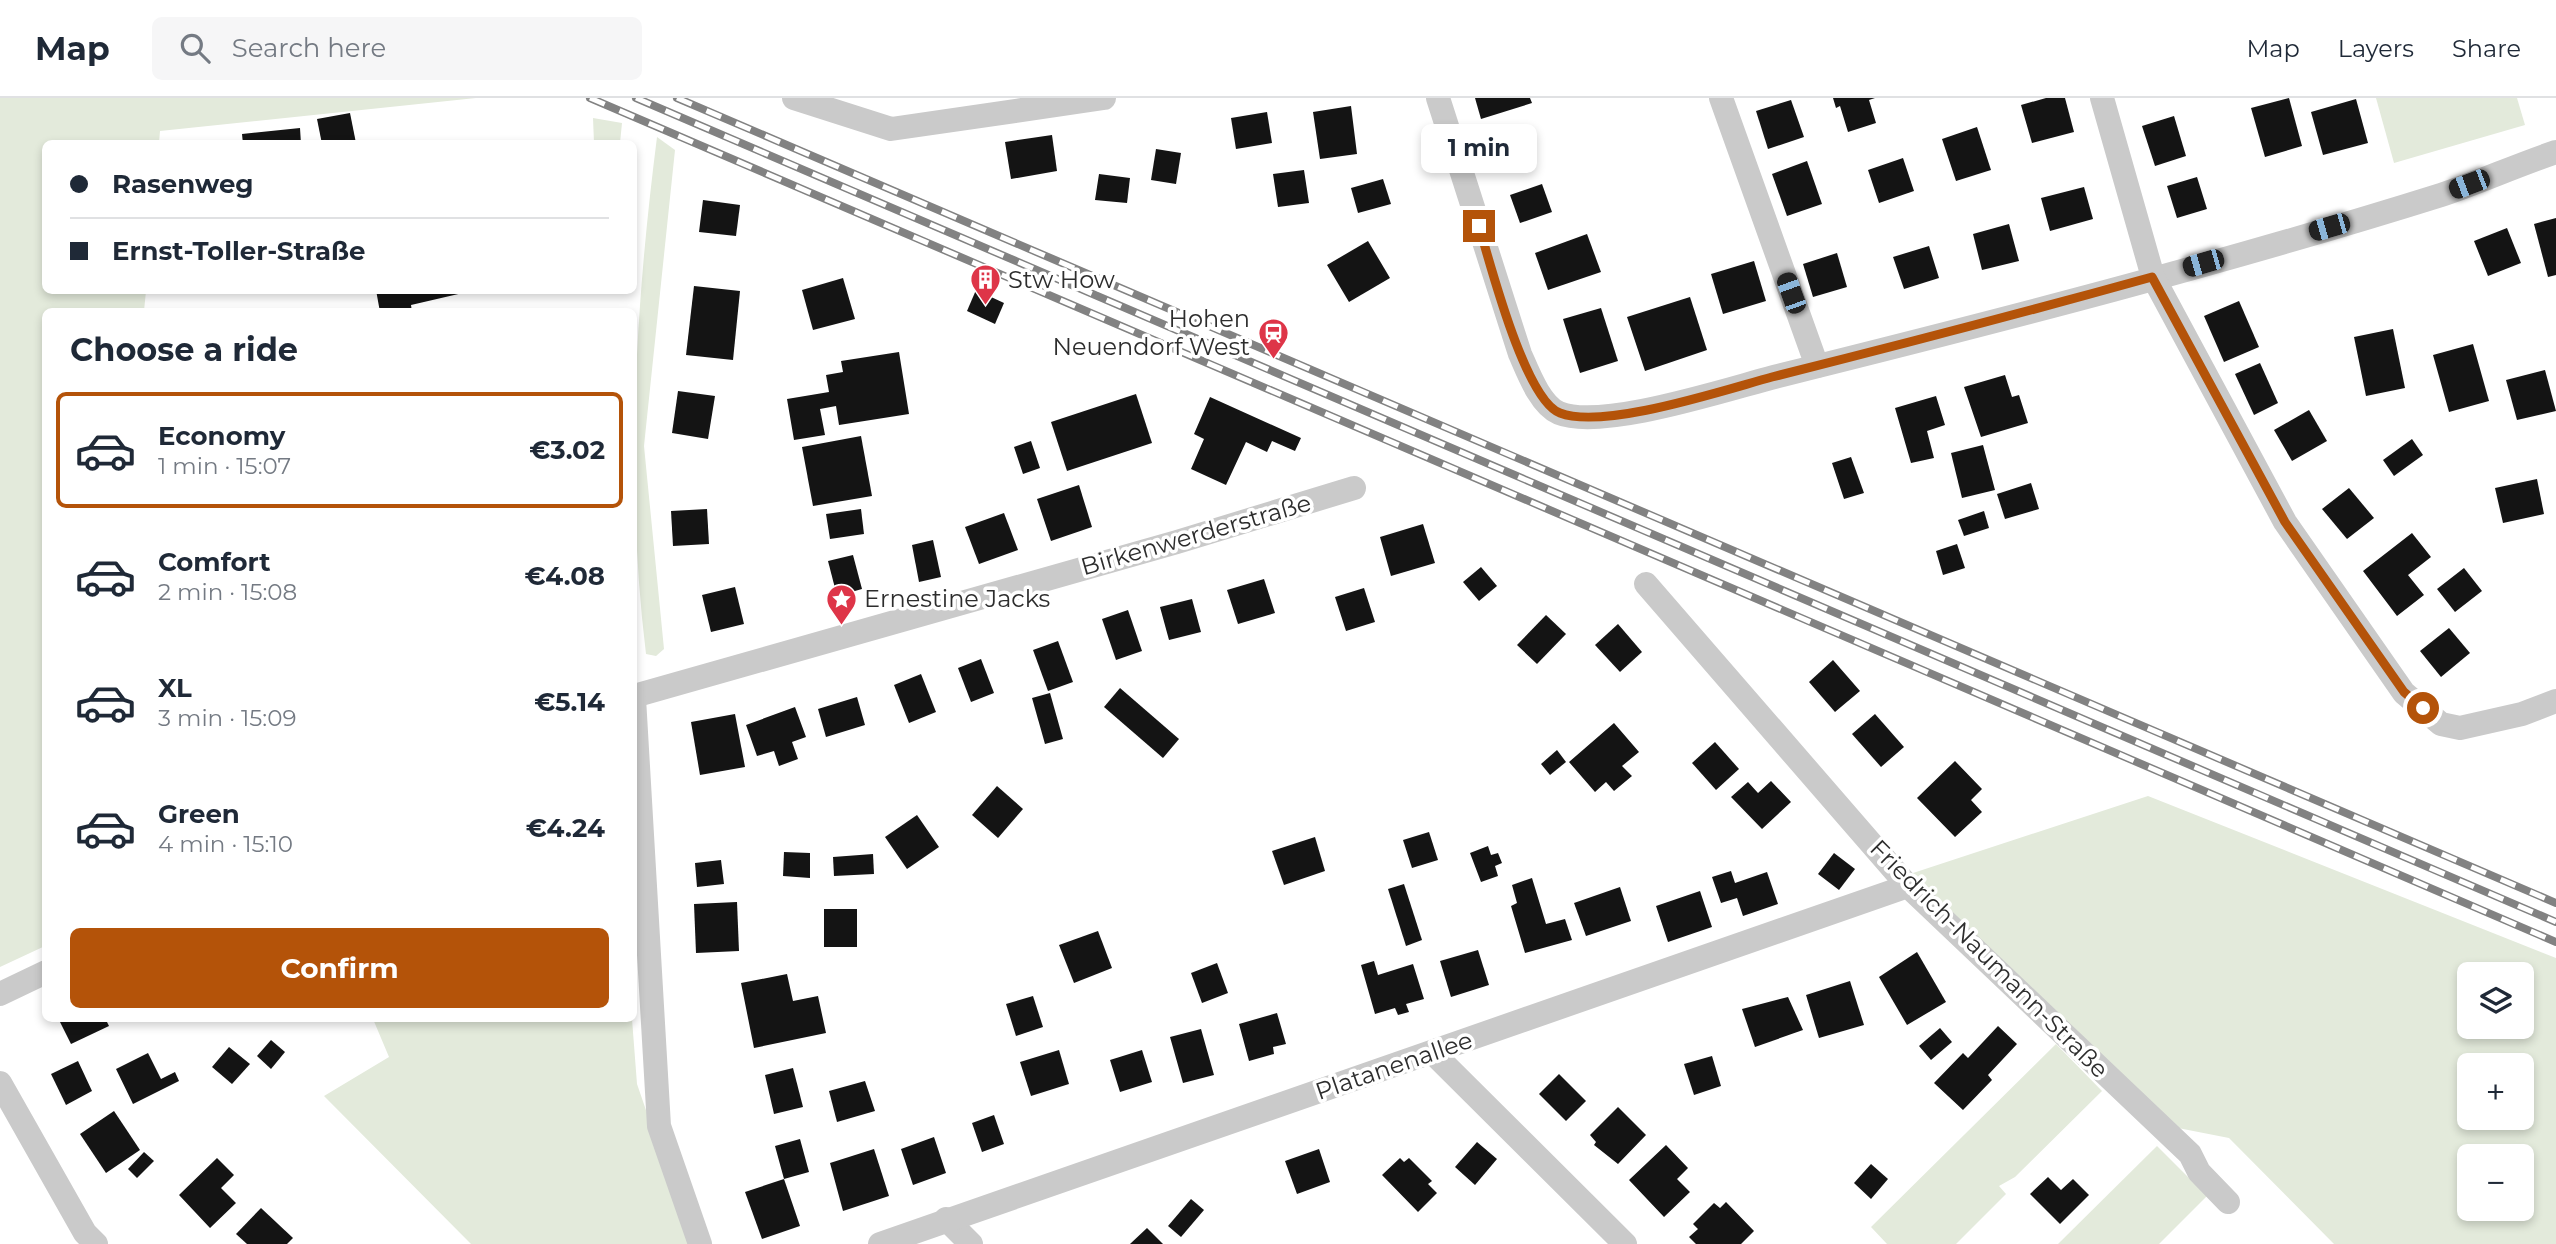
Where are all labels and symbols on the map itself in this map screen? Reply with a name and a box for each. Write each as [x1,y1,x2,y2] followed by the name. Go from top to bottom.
[1421,124,1537,174] callout: 1 min
[2446,167,2493,201] car
[1463,210,1495,242] route end
[2306,211,2353,243] car
[2180,247,2227,279] car
[968,263,1002,307] building icon: Stw How
[1008,265,1115,294] place label: Stw How
[1774,270,1809,316] car
[1052,304,1250,361] place label: Hohen Neuendorf West
[1256,316,1290,360] station icon: Hohen Neuendorf West
[1077,488,1314,581] street label: Birkenwerderstraße
[824,582,858,626] place icon: Ernestine Jacks
[864,584,1050,613] place label: Ernestine Jacks
[2407,692,2439,724] route start
[1864,834,2114,1084] street label: Friedrich-Naumann-Straße
[1311,1025,1476,1106] street label: Platanenallee

